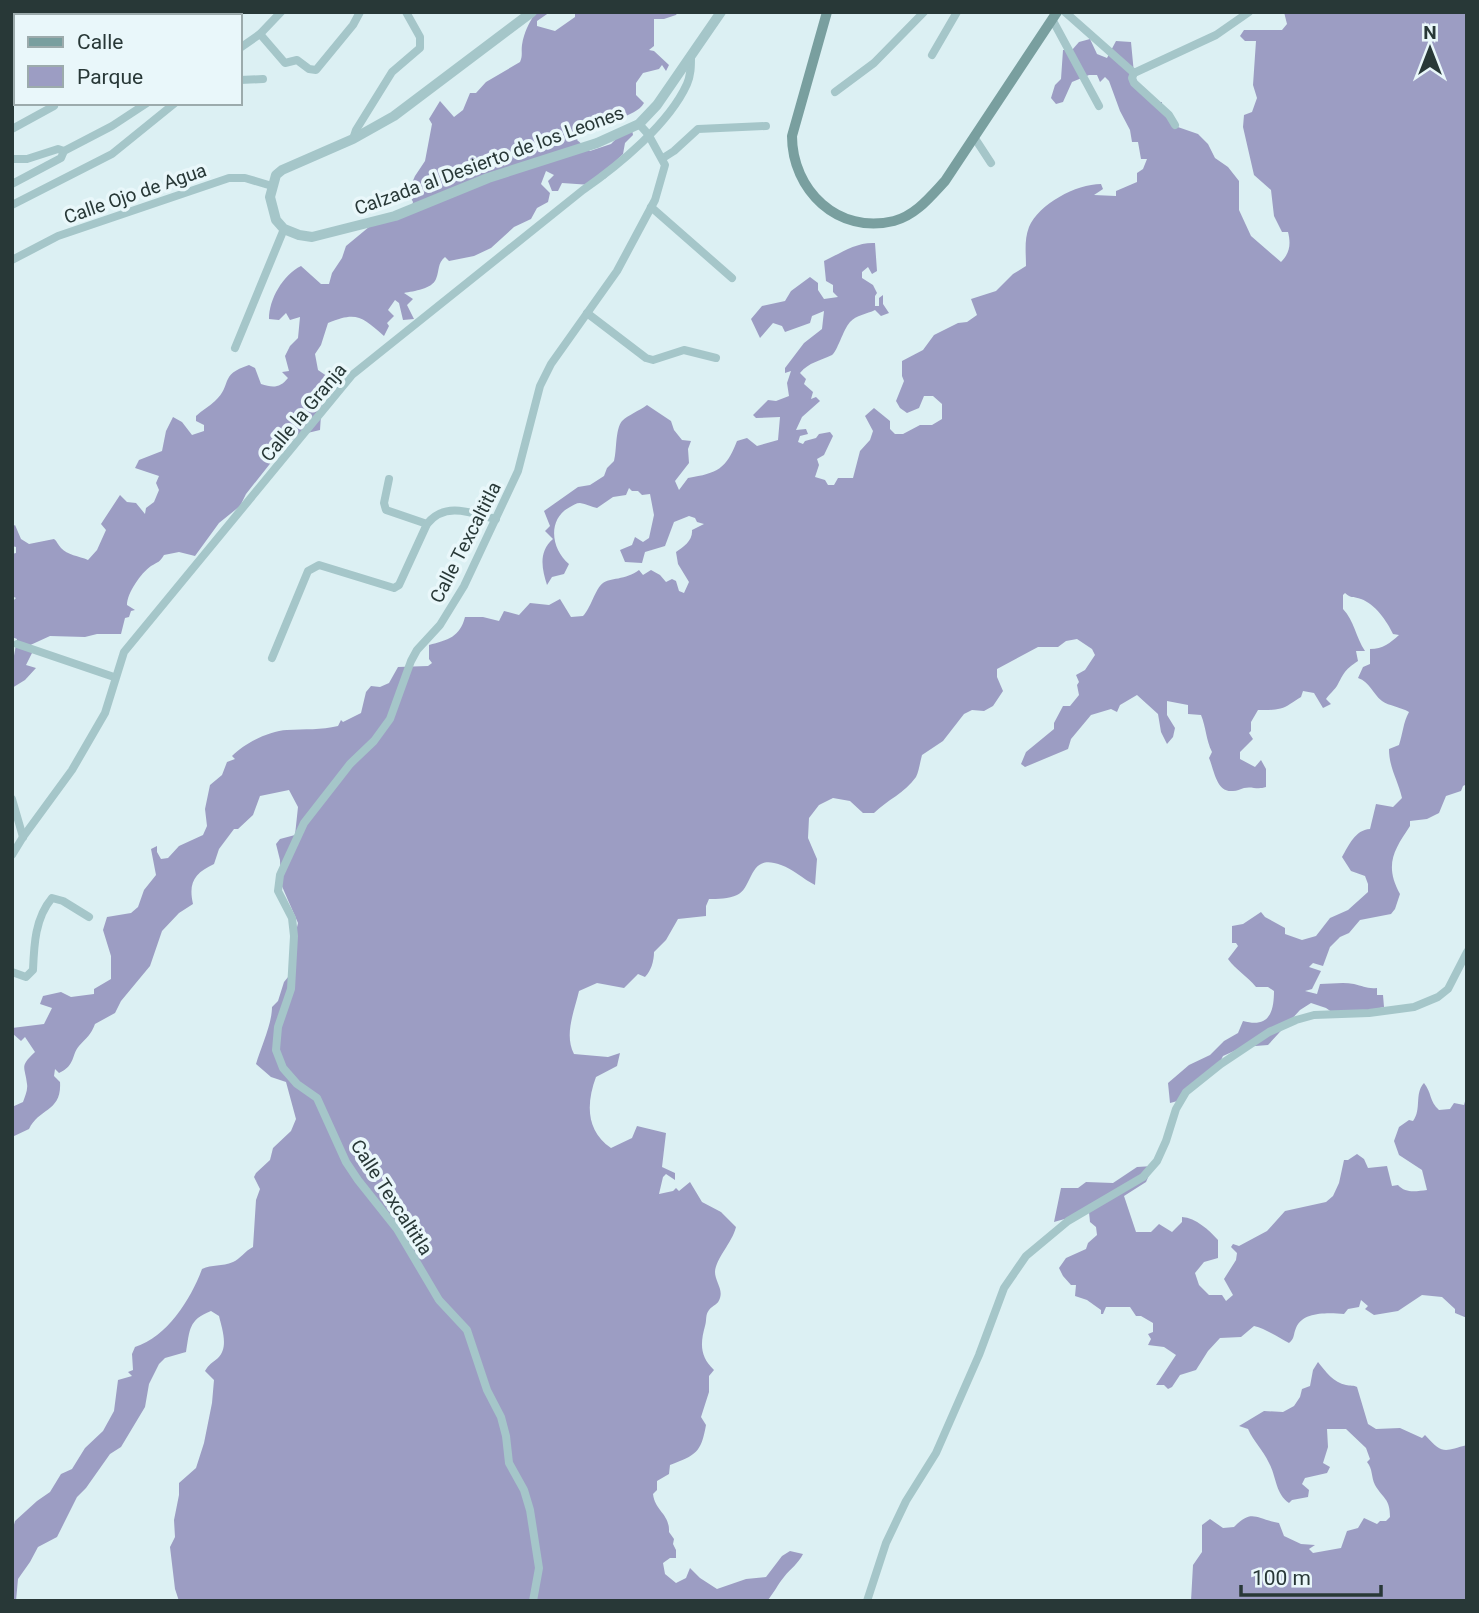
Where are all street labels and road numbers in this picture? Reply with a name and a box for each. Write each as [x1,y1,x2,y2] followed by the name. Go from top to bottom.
[351,101,627,220] street label: Calzada al Desierto de los Leones
[61,158,209,229] street label: Calle Ojo de Agua
[256,359,351,466] street label: Calle la Granja
[425,478,506,607] street label: Calle Texcaltitla
[346,1135,437,1259] street label: Calle Texcaltitla

